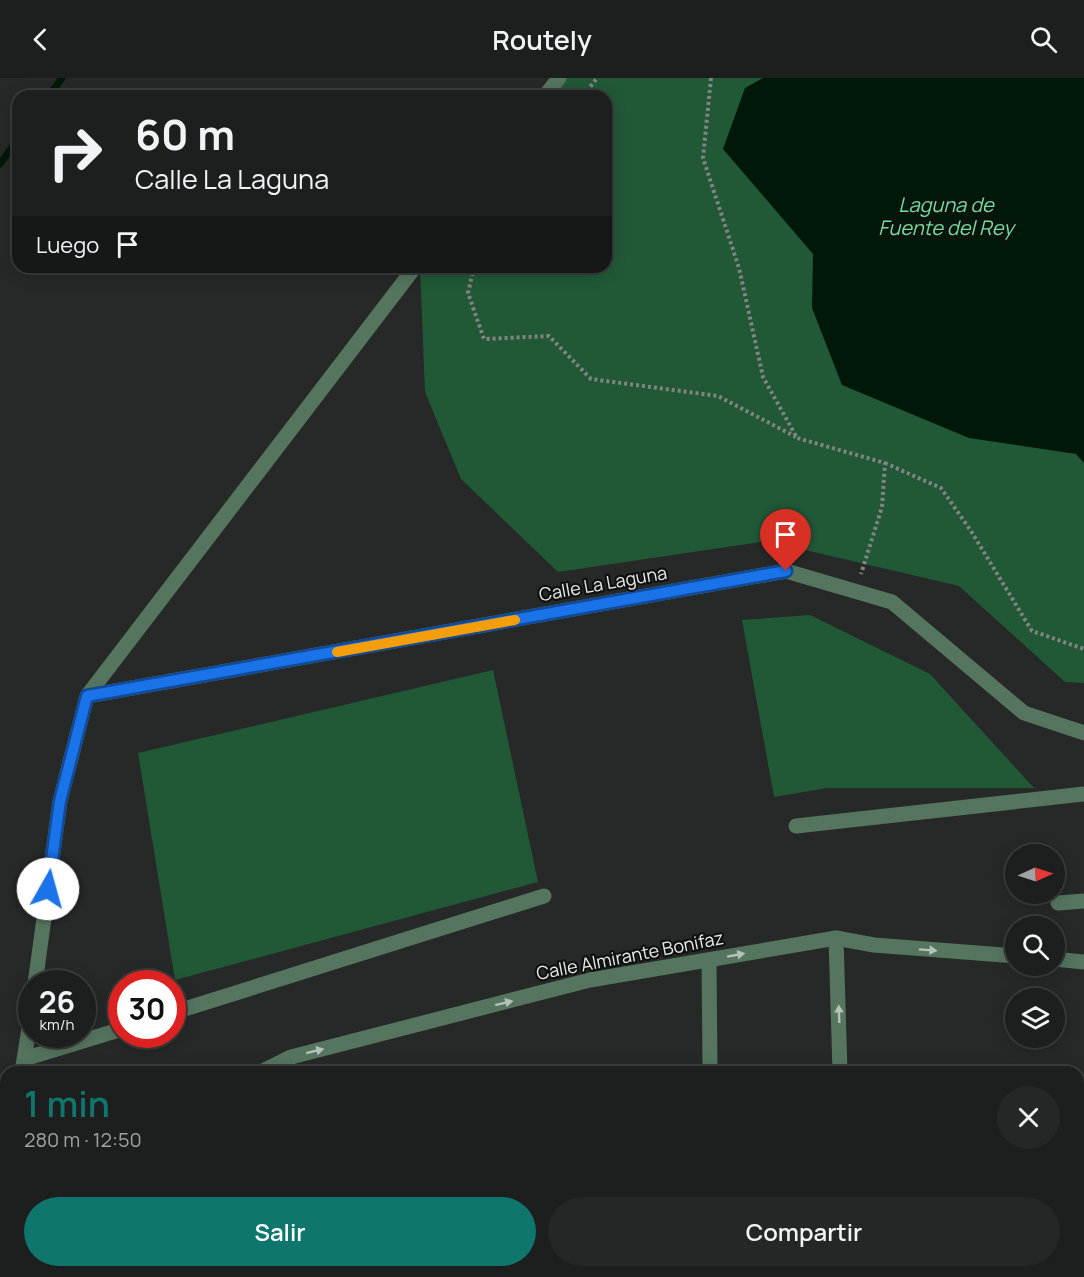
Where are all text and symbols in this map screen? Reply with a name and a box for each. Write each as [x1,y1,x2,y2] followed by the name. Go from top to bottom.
[492,21,592,58] text: Routely
[24,23,57,56] icon: back
[1027,23,1060,56] icon: search
[135,105,235,163] text: 60 m
[36,114,114,192] icon: right
[135,160,329,197] text: Calle La Laguna
[878,191,1016,241] water label: Laguna de Fuente del Rey
[111,228,144,261] icon: arrive
[36,230,99,260] text: Luego
[760,509,811,571] pin
[769,518,802,551] icon: arrive
[537,560,669,606] street label: Calle La Laguna
[1005,844,1065,904] north arrow
[1005,844,1065,1048] map controls
[16,857,80,921] position arrow
[1005,916,1065,976] button: search
[534,925,726,985] street label: Calle Almirante Bonifaz
[919,945,938,954] one-way arrow
[727,950,746,959] one-way arrow
[108,970,186,1048] speed limit sign: 30
[39,981,75,1022] text: 26
[1005,988,1065,1048] button: layers
[495,997,513,1007] one-way arrow
[834,1005,843,1024] one-way arrow
[40,1014,74,1035] text: km/h
[306,1046,324,1056] one-way arrow
[24,1079,110,1128] text: 1 min
[997,1086,1060,1149] button: close
[24,1126,142,1153] text: 280 m · 12:50
[24,1197,536,1266] button: Salir
[548,1197,1060,1266] button: Compartir

